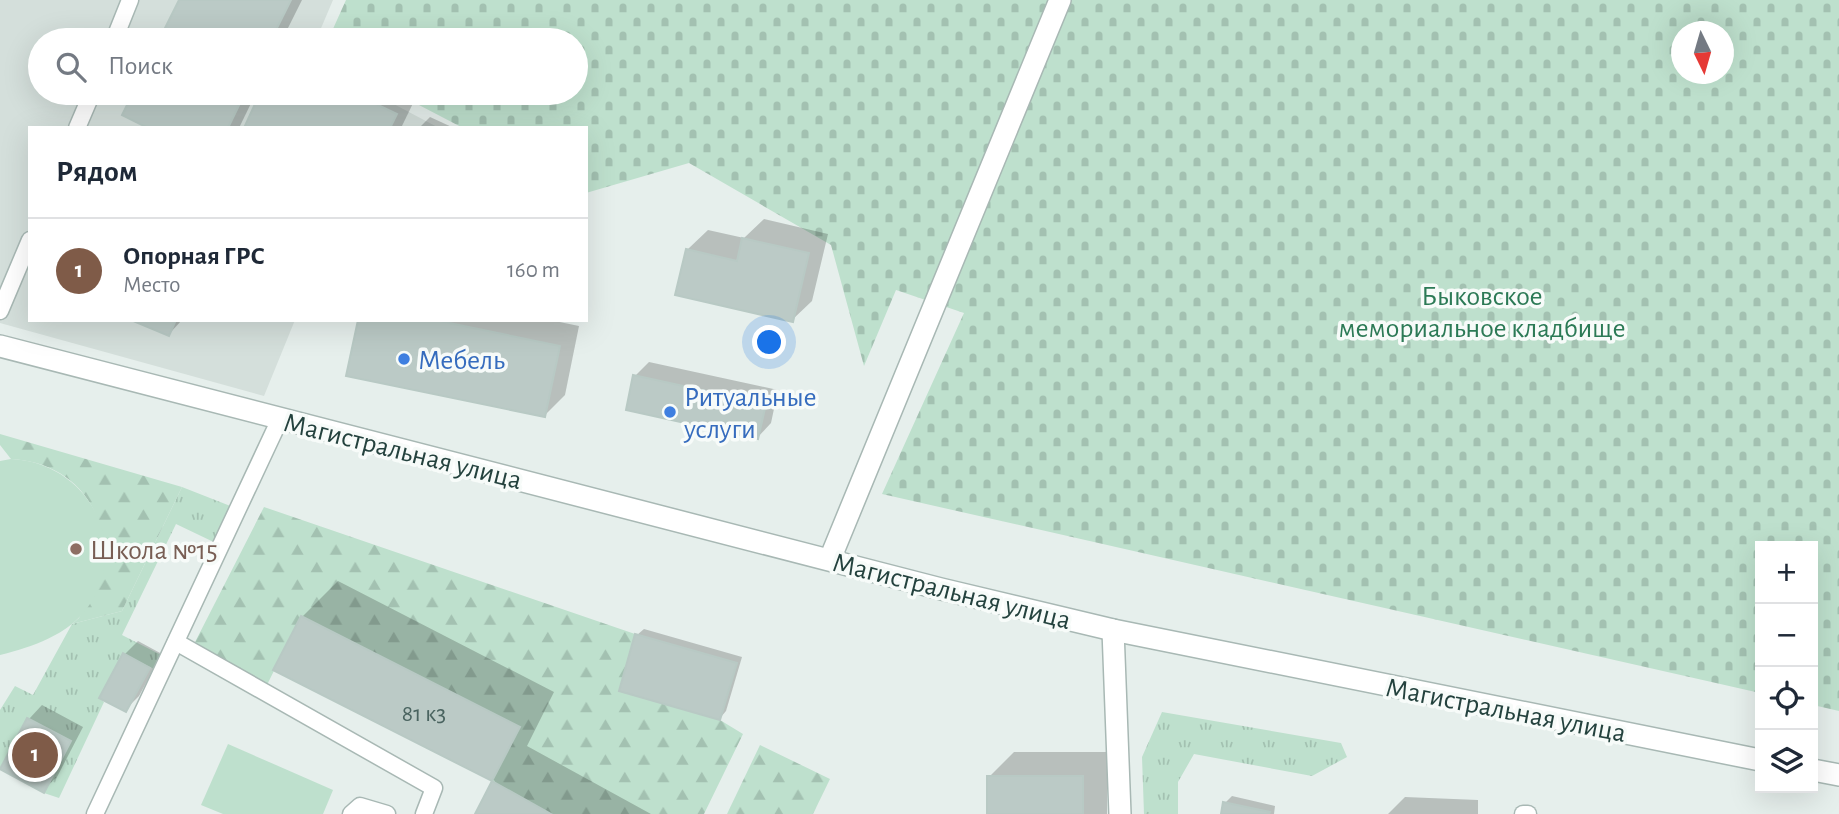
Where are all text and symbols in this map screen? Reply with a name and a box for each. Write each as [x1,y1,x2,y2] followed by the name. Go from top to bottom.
[1671,21,1734,84] north arrow
[28,28,588,105] search box
[52,48,90,86] icon: search
[108,53,173,79] text: Поиск
[56,157,138,187] text: Рядом
[123,243,265,269] text: Опорная ГРС
[75,259,83,282] text: 1
[507,259,560,282] text: 160 m
[123,274,180,297] text: Место
[1338,283,1626,343] park label: Быковское мемориальное кладбище
[752,325,786,359] your location
[418,347,505,375] place label: Мебель
[396,351,412,367] marker: Мебель
[683,384,817,444] place label: Ритуальные услуги
[662,404,678,420] marker: Ритуальные услуги
[281,409,525,495] street label: Магистральная улица
[90,537,218,565] place label: Школа №15
[68,541,84,557] marker: Школа №15
[1755,541,1818,793] map controls
[1755,541,1818,604] button: +
[830,549,1074,635] street label: Магистральная улица
[1755,604,1818,667] button: −
[1755,667,1818,730] button: locate
[1383,674,1628,748] street label: Магистральная улица
[402,702,446,726] house number: 81 к3
[12,729,58,781] pin: 1
[1755,730,1818,793] button: layers

